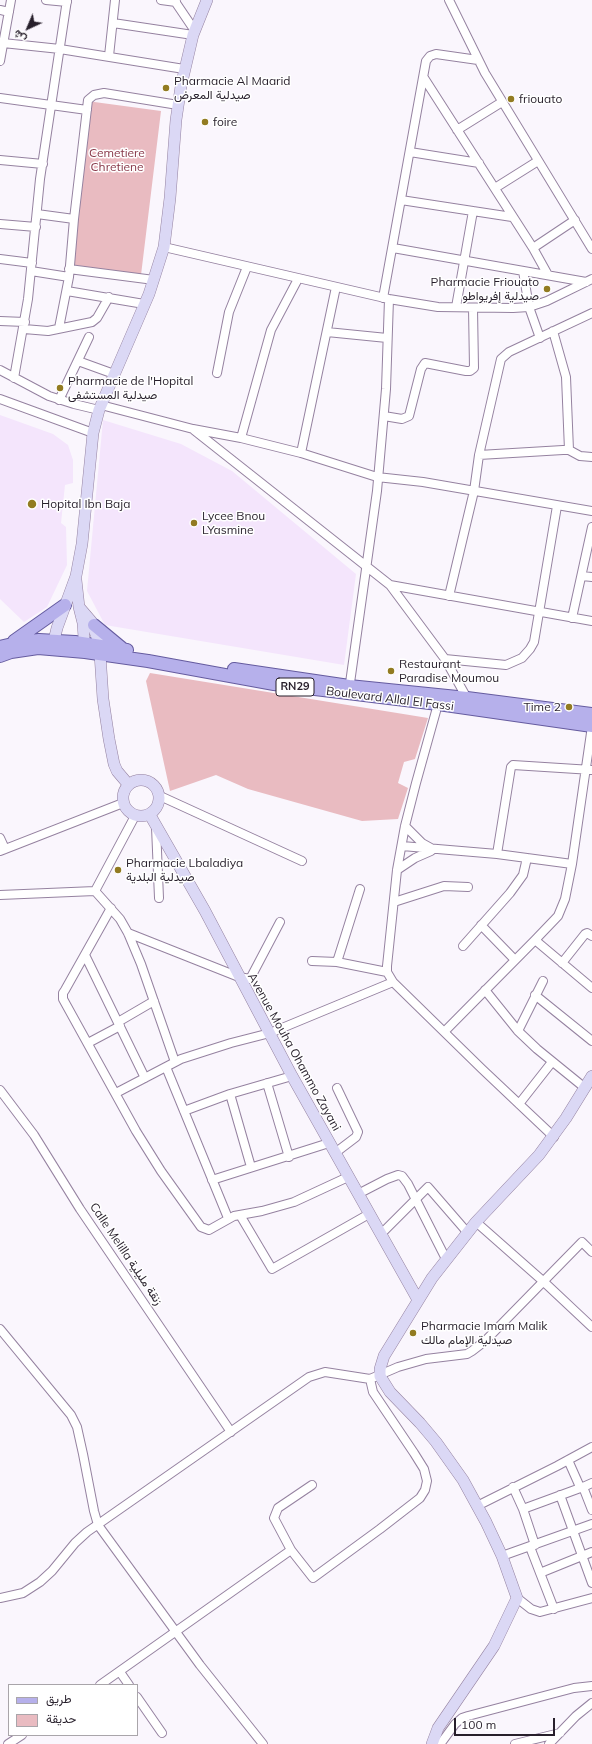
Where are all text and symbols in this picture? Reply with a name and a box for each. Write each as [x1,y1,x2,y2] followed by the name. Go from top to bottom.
[8,8,48,48] north arrow
[10,27,29,46] text: ش
[174,74,291,102] place label: Pharmacie Al Maarid صيدلية المعرض
[161,83,171,93] marker: Pharmacie Al Maarid صيدلية المعرض
[519,92,562,106] place label: friouato
[506,94,516,104] marker: friouato
[213,115,237,129] place label: foire
[200,117,210,127] marker: foire
[89,146,145,174] park label: Cemetiere Chretiene
[431,275,539,303] place label: Pharmacie Friouato صيدلية إفريواطو
[542,284,552,294] marker: Pharmacie Friouato صيدلية إفريواطو
[68,374,193,402] place label: Pharmacie de l'Hopital صيدلية المستشفى
[55,383,65,393] marker: Pharmacie de l'Hopital صيدلية المستشفى
[41,497,130,511] place label: Hopital Ibn Baja
[26,498,38,510] marker: Hopital Ibn Baja
[202,509,265,537] place label: Lycee Bnou LYasmine
[189,518,199,528] marker: Lycee Bnou LYasmine
[399,657,499,685] place label: Restaurant Paradise Moumou
[386,666,396,676] marker: Restaurant Paradise Moumou
[276,678,314,696] road number: RN29
[325,684,455,714] street label: Boulevard Allal El Fassi
[524,700,561,714] place label: Time 2
[564,702,574,712] marker: Time 2
[126,856,243,884] place label: Pharmacie Lbaladiya صيدلية البلدية
[113,865,123,875] marker: Pharmacie Lbaladiya صيدلية البلدية
[244,970,344,1134] street label: Avenue Mouha Ohammo Zayani
[86,1200,166,1308] street label: Calle Melilla زنقة مليلية
[421,1319,547,1347] place label: Pharmacie Imam Malik صيدلية الإمام مالك
[408,1328,418,1338] marker: Pharmacie Imam Malik صيدلية الإمام مالك
[8,1684,138,1736] legend
[46,1691,71,1706] text: طريق
[456,1710,557,1736] scale bar
[46,1711,76,1726] text: حديقة
[461,1717,496,1732] text: 100 m

